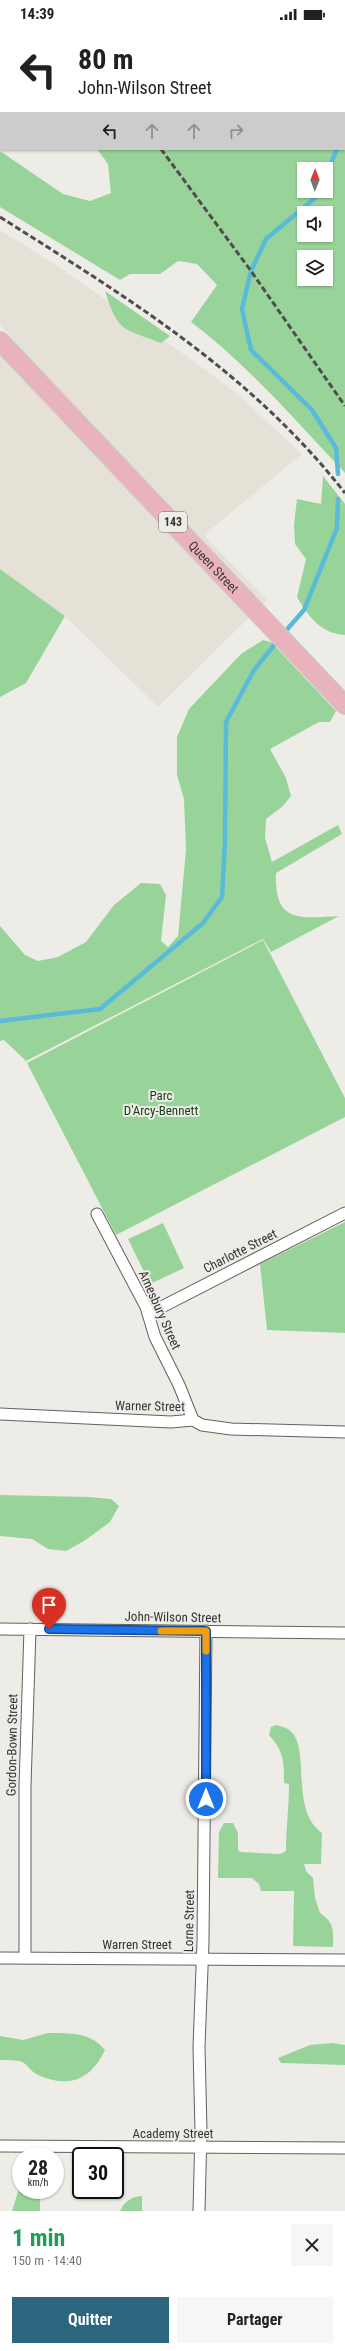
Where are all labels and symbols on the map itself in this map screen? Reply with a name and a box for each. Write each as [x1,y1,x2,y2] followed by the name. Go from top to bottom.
[297,162,333,198] north arrow
[159,512,187,532] road number: 143
[186,538,242,596] street label: Queen Street
[124,1088,198,1118] park label: Parc D'Arcy-Bennett
[201,1226,279,1276] street label: Charlotte Street
[136,1268,184,1352] street label: Amesbury Street
[115,1398,185,1414] street label: Warner Street
[32,1588,66,1629] pin
[125,1609,222,1625] street label: John-Wilson Street
[4,1694,20,1796] street label: Gordon-Bown Street
[185,1778,227,1820] position arrow
[181,1889,197,1952] street label: Lorne Street
[102,1937,172,1952] street label: Warren Street
[133,2126,214,2141] street label: Academy Street
[72,2147,124,2199] speed limit sign: 30

